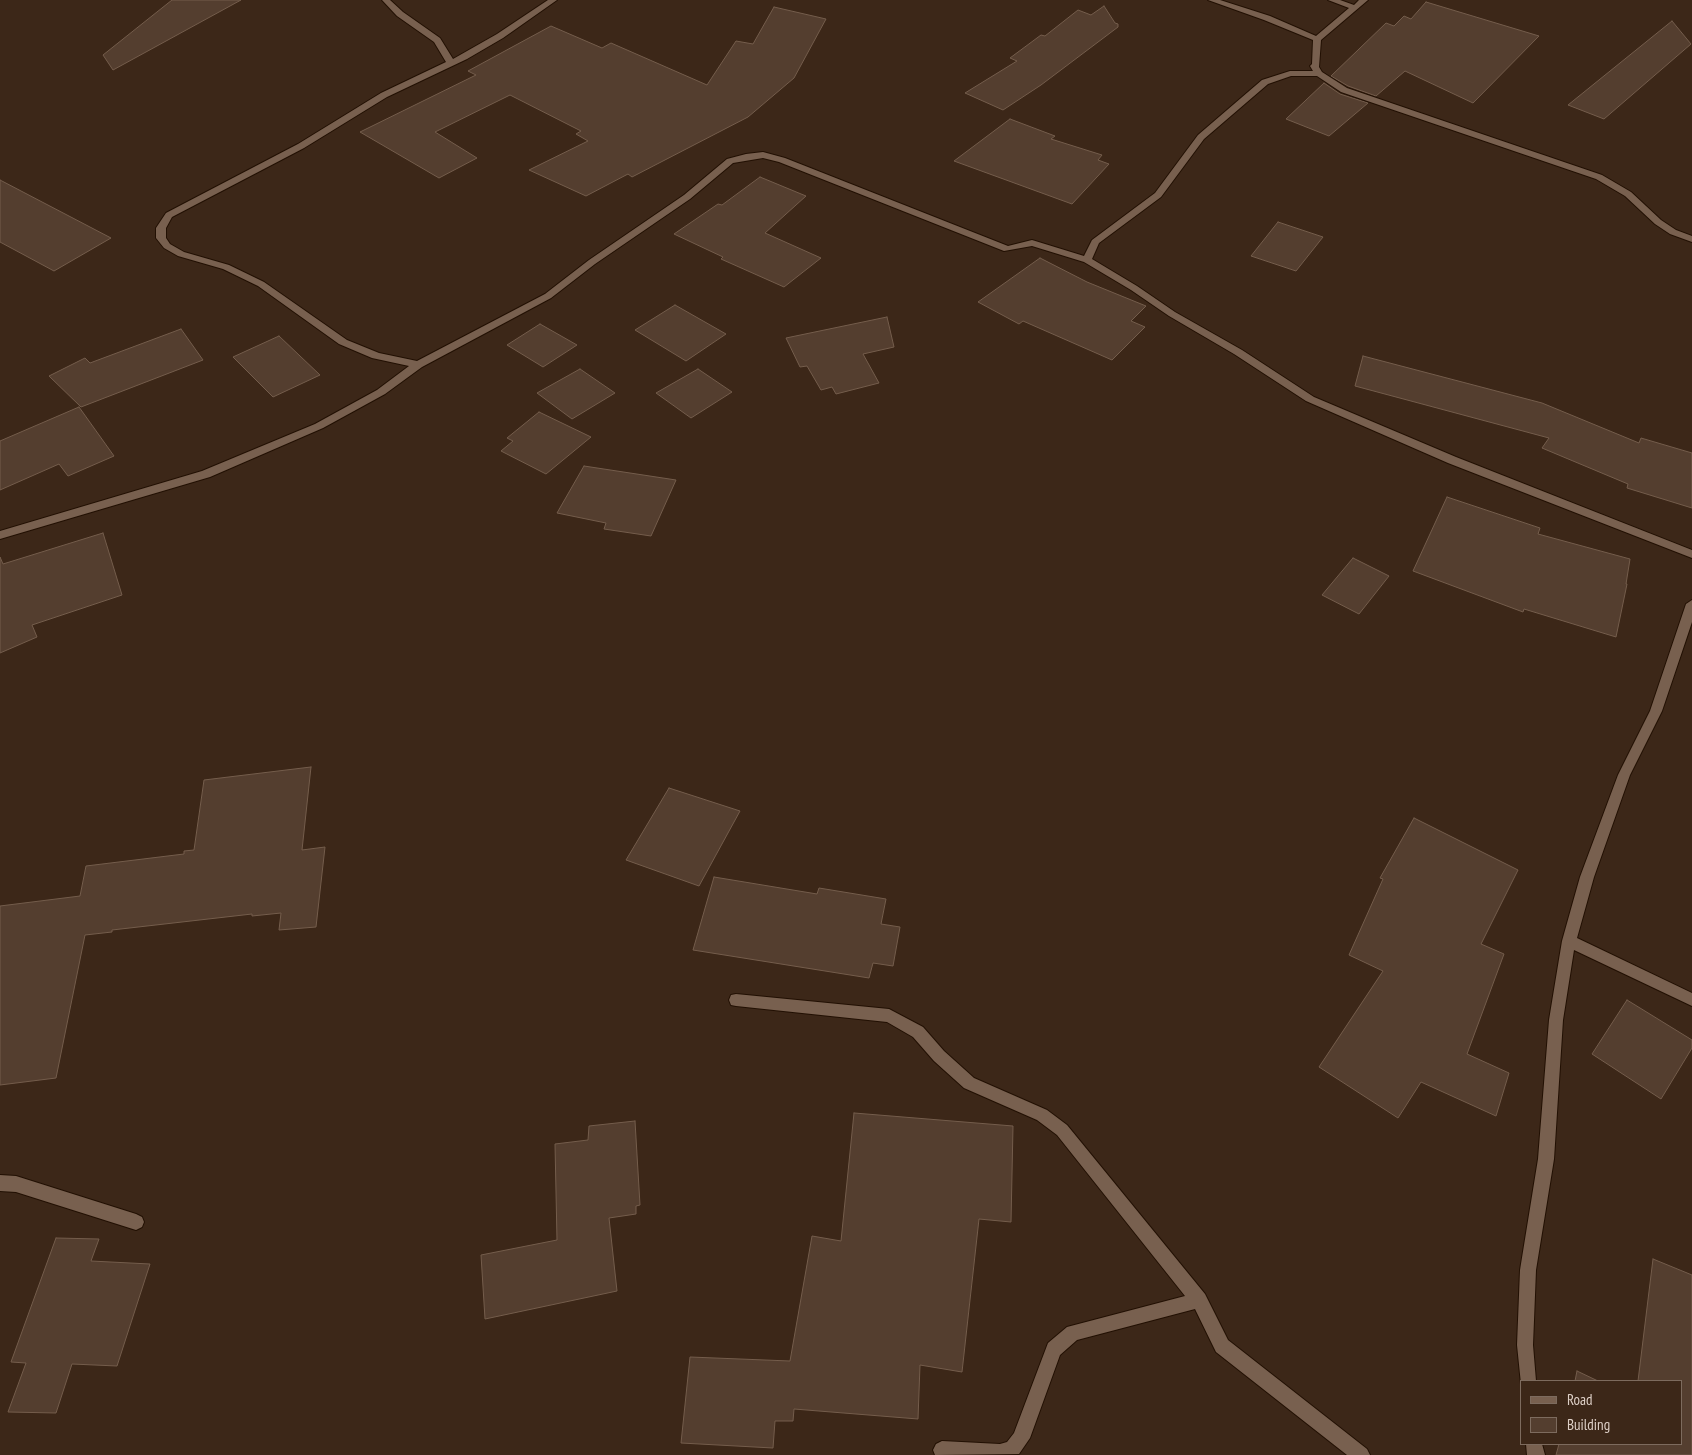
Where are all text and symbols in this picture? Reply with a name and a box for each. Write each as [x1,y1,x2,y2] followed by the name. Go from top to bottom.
[1520,1380,1682,1445] legend
[1567,1390,1593,1409] text: Road
[1567,1415,1610,1434] text: Building

